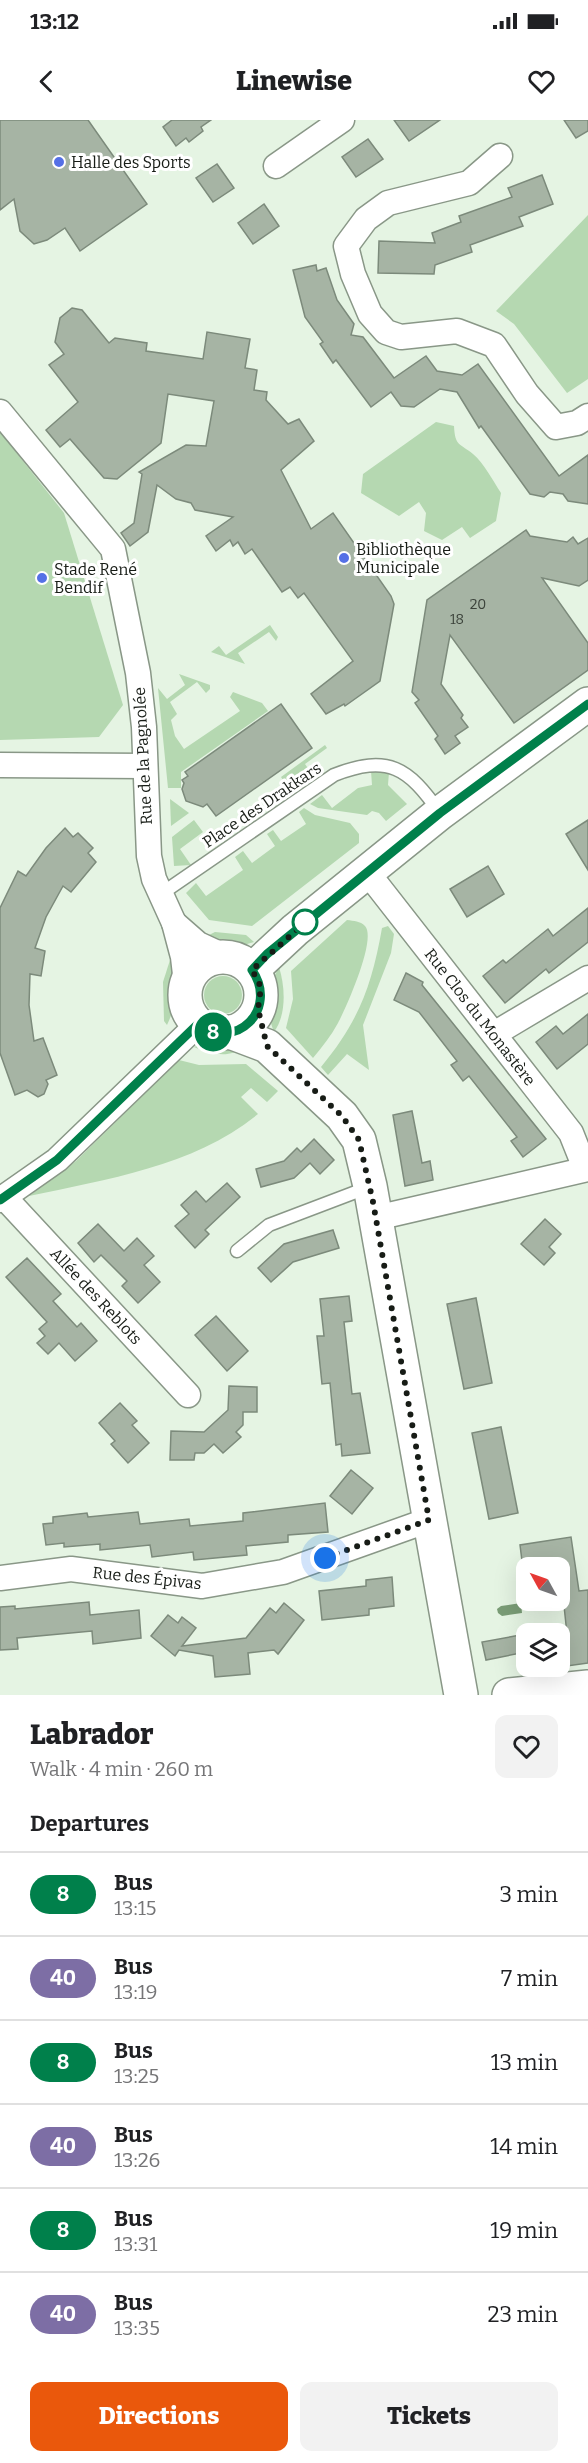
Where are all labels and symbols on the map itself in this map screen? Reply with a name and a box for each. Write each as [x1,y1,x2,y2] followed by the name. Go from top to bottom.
[71,153,191,172] place label: Halle des Sports
[52,155,66,169] marker: Halle des Sports
[356,540,451,577] place label: Bibliothèque Municipale
[337,551,351,565] marker: Bibliothèque Municipale
[54,560,137,597] place label: Stade René Bendif
[35,571,49,585] marker: Stade René Bendif
[470,596,486,613] house number: 20
[450,611,464,628] house number: 18
[130,687,156,825] street label: Rue de la Pagnolée
[199,758,325,852] street label: Place des Drakkars
[292,909,318,935] unlabelled marker
[421,945,539,1089] street label: Rue Clos du Monastère
[194,1012,232,1052] line badge: 8
[46,1244,146,1348] street label: Allée des Reblots
[310,1543,340,1573] your location
[516,1557,570,1611] north arrow
[92,1562,203,1593] street label: Rue des Épivas

